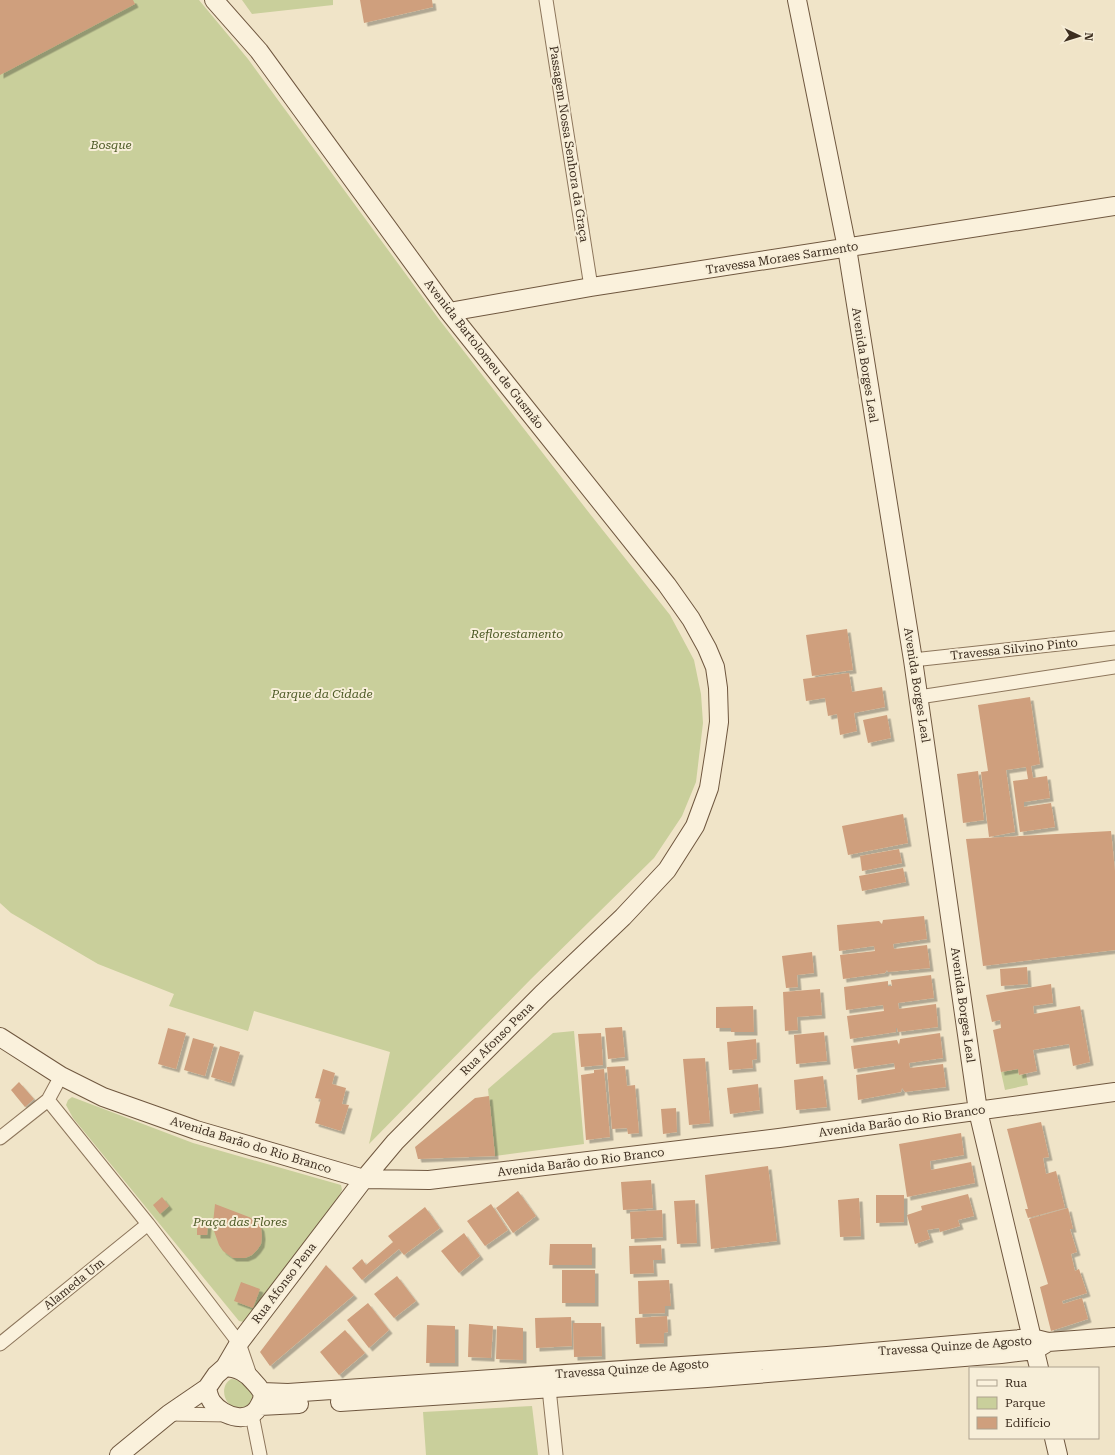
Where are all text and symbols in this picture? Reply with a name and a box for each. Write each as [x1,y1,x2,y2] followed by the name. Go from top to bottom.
[1059,16,1099,56] north arrow
[1082,32,1095,42] text: N
[547,45,592,244] street label: Passagem Nossa Senhora da Graça
[89,138,132,152] park label: Bosque
[705,239,859,277] street label: Travessa Moraes Sarmento
[421,277,547,431] street label: Avenida Bartolomeu de Gusmão
[849,306,881,424] street label: Avenida Borges Leal
[901,626,933,744] street label: Avenida Borges Leal
[470,627,563,641] park label: Reflorestamento
[950,635,1078,663] street label: Travessa Silvino Pinto
[270,687,373,701] park label: Parque da Cidade
[948,946,978,1064] street label: Avenida Borges Leal
[458,999,537,1078] street label: Rua Afonso Pena
[818,1102,986,1140] street label: Avenida Barão do Rio Branco
[169,1114,333,1176] street label: Avenida Barão do Rio Branco
[497,1145,665,1179] street label: Avenida Barão do Rio Branco
[192,1215,287,1229] park label: Praça das Flores
[249,1239,319,1326] street label: Rua Afonso Pena
[41,1255,107,1313] street label: Alameda Um
[878,1334,1032,1358] street label: Travessa Quinze de Agosto
[555,1357,709,1381] street label: Travessa Quinze de Agosto
[969,1367,1099,1439] legend
[1005,1376,1028,1390] text: Rua
[1005,1396,1046,1410] text: Parque
[1005,1416,1051,1430] text: Edifício

